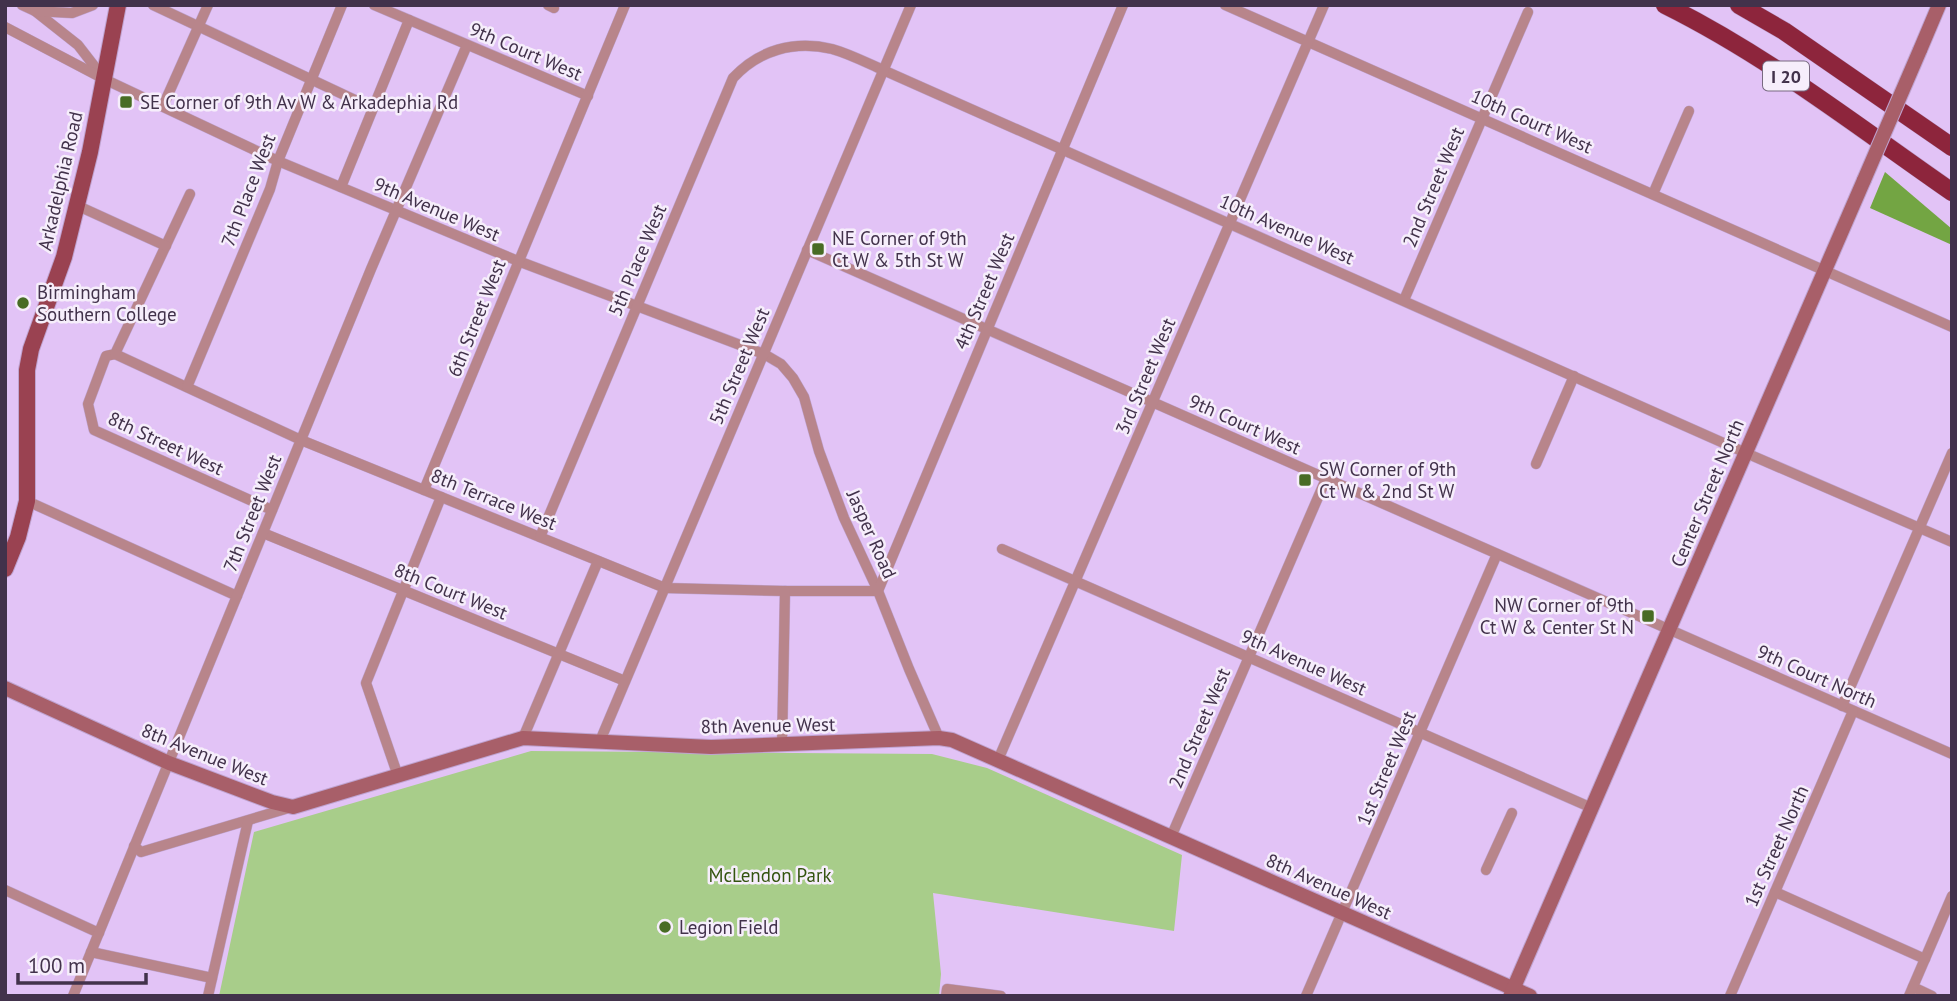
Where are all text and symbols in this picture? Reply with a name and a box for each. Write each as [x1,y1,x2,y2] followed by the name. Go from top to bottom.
[466,16,586,86] street label: 9th Court West
[1763,62,1809,90] road number: I 20
[1468,84,1597,159] street label: 10th Court West
[140,90,458,114] place label: SE Corner of 9th Av W & Arkadephia Rd
[118,94,134,110] marker: SE Corner of 9th Av W & Arkadephia Rd
[32,109,88,253] street label: Arkadelphia Road
[1397,123,1469,251] street label: 2nd Street West
[215,130,281,250] street label: 7th Place West
[370,172,504,247] street label: 9th Avenue West
[1216,189,1359,270] street label: 10th Avenue West
[603,200,672,320] street label: 5th Place West
[832,226,967,272] place label: NE Corner of 9th Ct W & 5th St W
[949,228,1020,353] street label: 4th Street West
[810,241,826,257] marker: NE Corner of 9th Ct W & 5th St W
[442,255,511,380] street label: 6th Street West
[37,280,177,326] place label: Birmingham Southern College
[15,295,31,311] marker: Birmingham Southern College
[704,303,775,428] street label: 5th Street West
[1110,314,1181,438] street label: 3rd Street West
[1185,389,1305,460] street label: 9th Court West
[104,406,228,480] street label: 8th Street West
[1665,416,1749,570] street label: Center Street North
[218,450,287,575] street label: 7th Street West
[1319,457,1456,503] place label: SW Corner of 9th Ct W & 2nd St W
[428,463,561,535] street label: 8th Terrace West
[1297,472,1313,488] marker: SW Corner of 9th Ct W & 2nd St W
[841,485,902,582] street label: Jasper Road
[391,557,512,625] street label: 8th Court West
[1480,593,1634,639] place label: NW Corner of 9th Ct W & Center St N
[1640,608,1656,624] marker: NW Corner of 9th Ct W & Center St N
[1238,624,1371,701] street label: 9th Avenue West
[1754,639,1880,713] street label: 9th Court North
[1163,664,1235,792] street label: 2nd Street West
[1351,707,1421,829] street label: 1st Street West
[700,712,836,738] street label: 8th Avenue West
[138,718,272,791] street label: 8th Avenue West
[1739,782,1813,910] street label: 1st Street North
[1263,848,1396,925] street label: 8th Avenue West
[708,863,832,887] park label: McLendon Park
[679,915,778,939] place label: Legion Field
[657,919,673,935] marker: Legion Field
[18,942,145,986] scale bar
[28,952,85,979] text: 100 m

